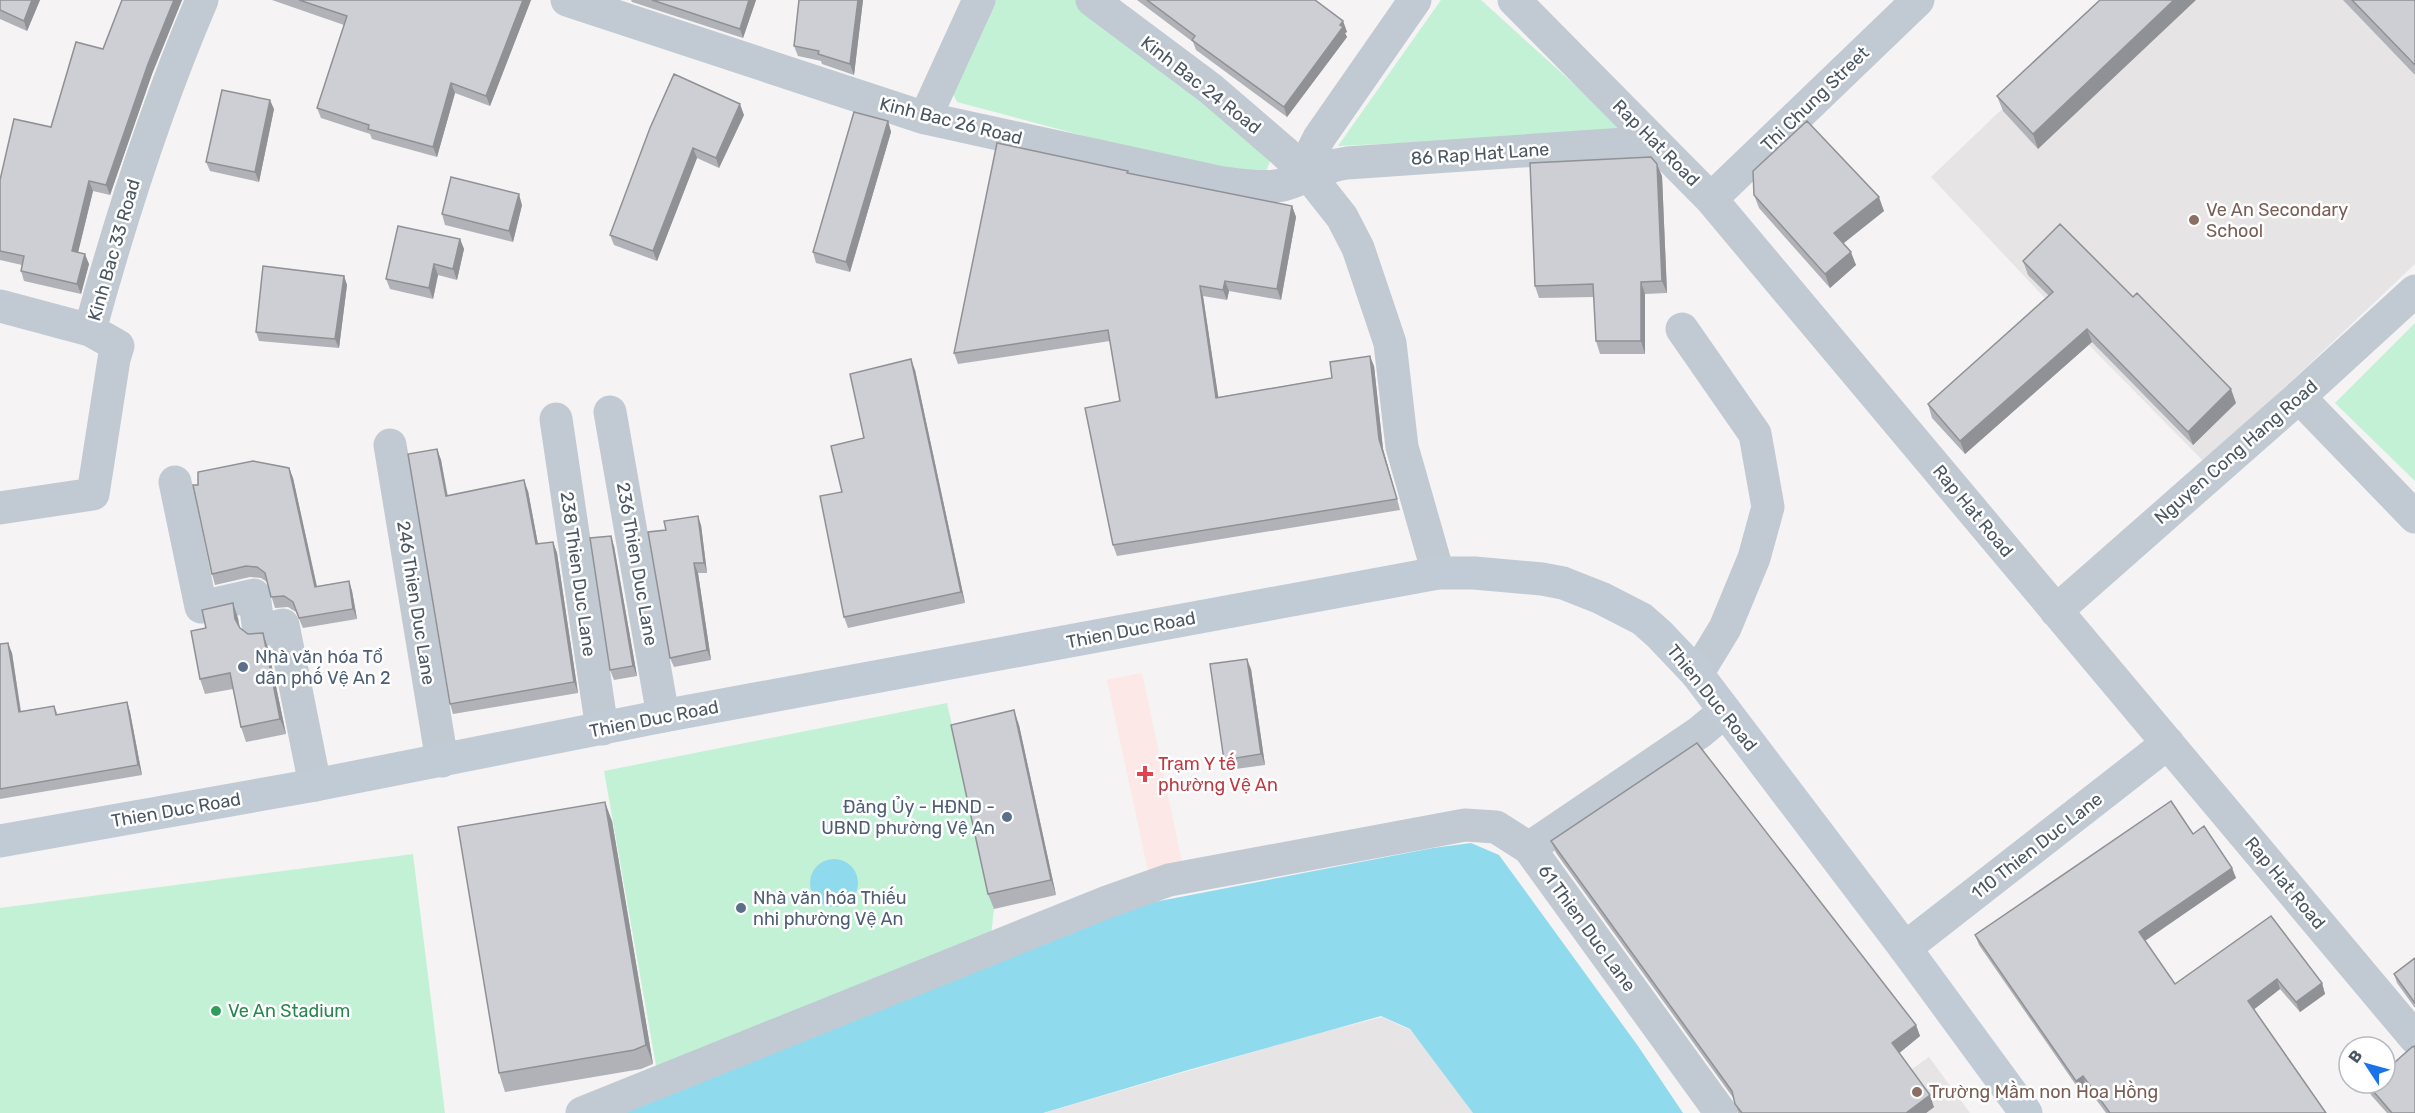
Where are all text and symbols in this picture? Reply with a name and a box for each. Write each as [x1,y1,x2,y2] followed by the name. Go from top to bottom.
[1137,31,1265,139] street label: Kinh Bac 24 Road
[1756,42,1874,156] street label: Thi Chung Street
[877,93,1025,149] street label: Kinh Bac 26 Road
[1608,95,1704,191] street label: Rap Hat Road
[1410,138,1550,170] street label: 86 Rap Hat Lane
[83,177,145,323] street label: Kinh Bac 33 Road
[2206,199,2348,242] place label: Ve An Secondary School
[2187,213,2201,227] marker: Ve An Secondary School
[2150,375,2322,529] street label: Nguyen Cong Hang Road
[1928,460,2018,562] street label: Rap Hat Road
[612,481,662,647] street label: 236 Thien Duc Lane
[556,490,600,658] street label: 238 Thien Duc Lane
[392,519,440,687] street label: 246 Thien Duc Lane
[1065,607,1197,653] street label: Thien Duc Road
[1662,640,1762,756] street label: Thien Duc Road
[255,646,391,689] place label: Nhà văn hóa Tổ dân phố Vệ An 2
[236,660,250,674] marker: Nhà văn hóa Tổ dân phố Vệ An 2
[588,696,720,742] street label: Thien Duc Road
[1158,752,1278,796] place label: Trạm Y tế phường Vệ An
[1136,765,1154,783] marker: Trạm Y tế phường Vệ An
[110,788,242,832] street label: Thien Duc Road
[1967,788,2107,904] street label: 110 Thien Duc Lane
[821,796,995,839] place label: Đảng Ủy - HĐND - UBND phường Vệ An
[1000,810,1014,824] marker: Đảng Ủy - HĐND - UBND phường Vệ An
[2240,832,2330,934] street label: Rap Hat Road
[1534,860,1640,996] street label: 61 Thien Duc Lane
[753,886,907,930] place label: Nhà văn hóa Thiếu nhi phường Vệ An
[734,901,748,915] marker: Nhà văn hóa Thiếu nhi phường Vệ An
[228,1000,350,1022] place label: Ve An Stadium
[209,1004,223,1018] marker: Ve An Stadium
[2337,1035,2397,1095] north arrow
[2344,1046,2366,1067] text: B
[1929,1080,2158,1103] place label: Trường Mầm non Hoa Hồng
[1910,1085,1924,1099] marker: Trường Mầm non Hoa Hồng

